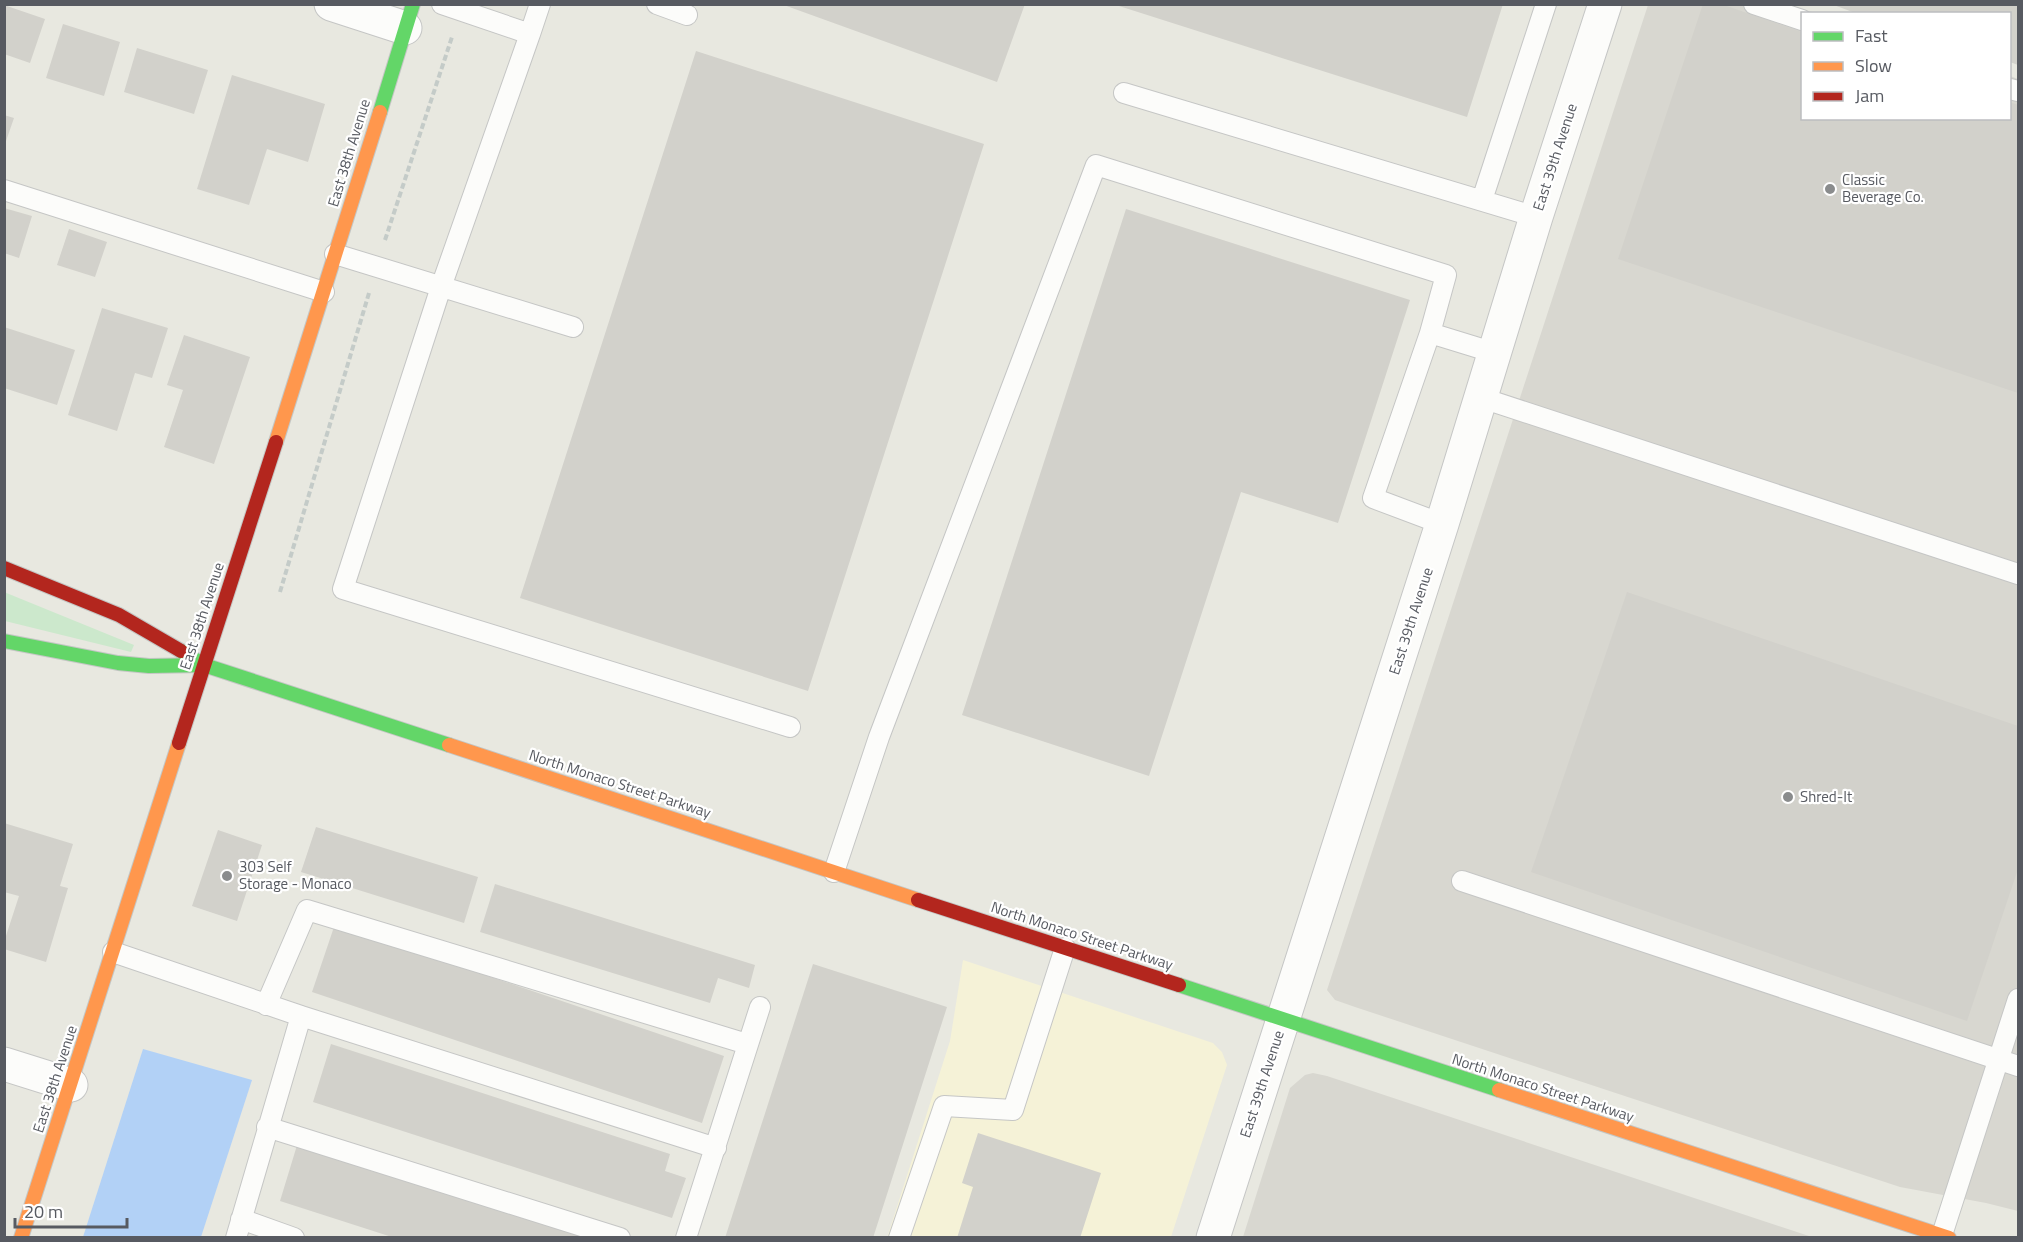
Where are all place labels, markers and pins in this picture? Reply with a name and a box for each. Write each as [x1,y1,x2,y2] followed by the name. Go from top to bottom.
[1842,168,1924,208] place label: Classic Beverage Co.
[1823,182,1837,196] marker: Classic Beverage Co.
[1800,785,1853,808] place label: Shred-It
[1781,790,1795,804] marker: Shred-It
[239,855,352,895] place label: 303 Self Storage - Monaco
[220,869,234,883] marker: 303 Self Storage - Monaco

